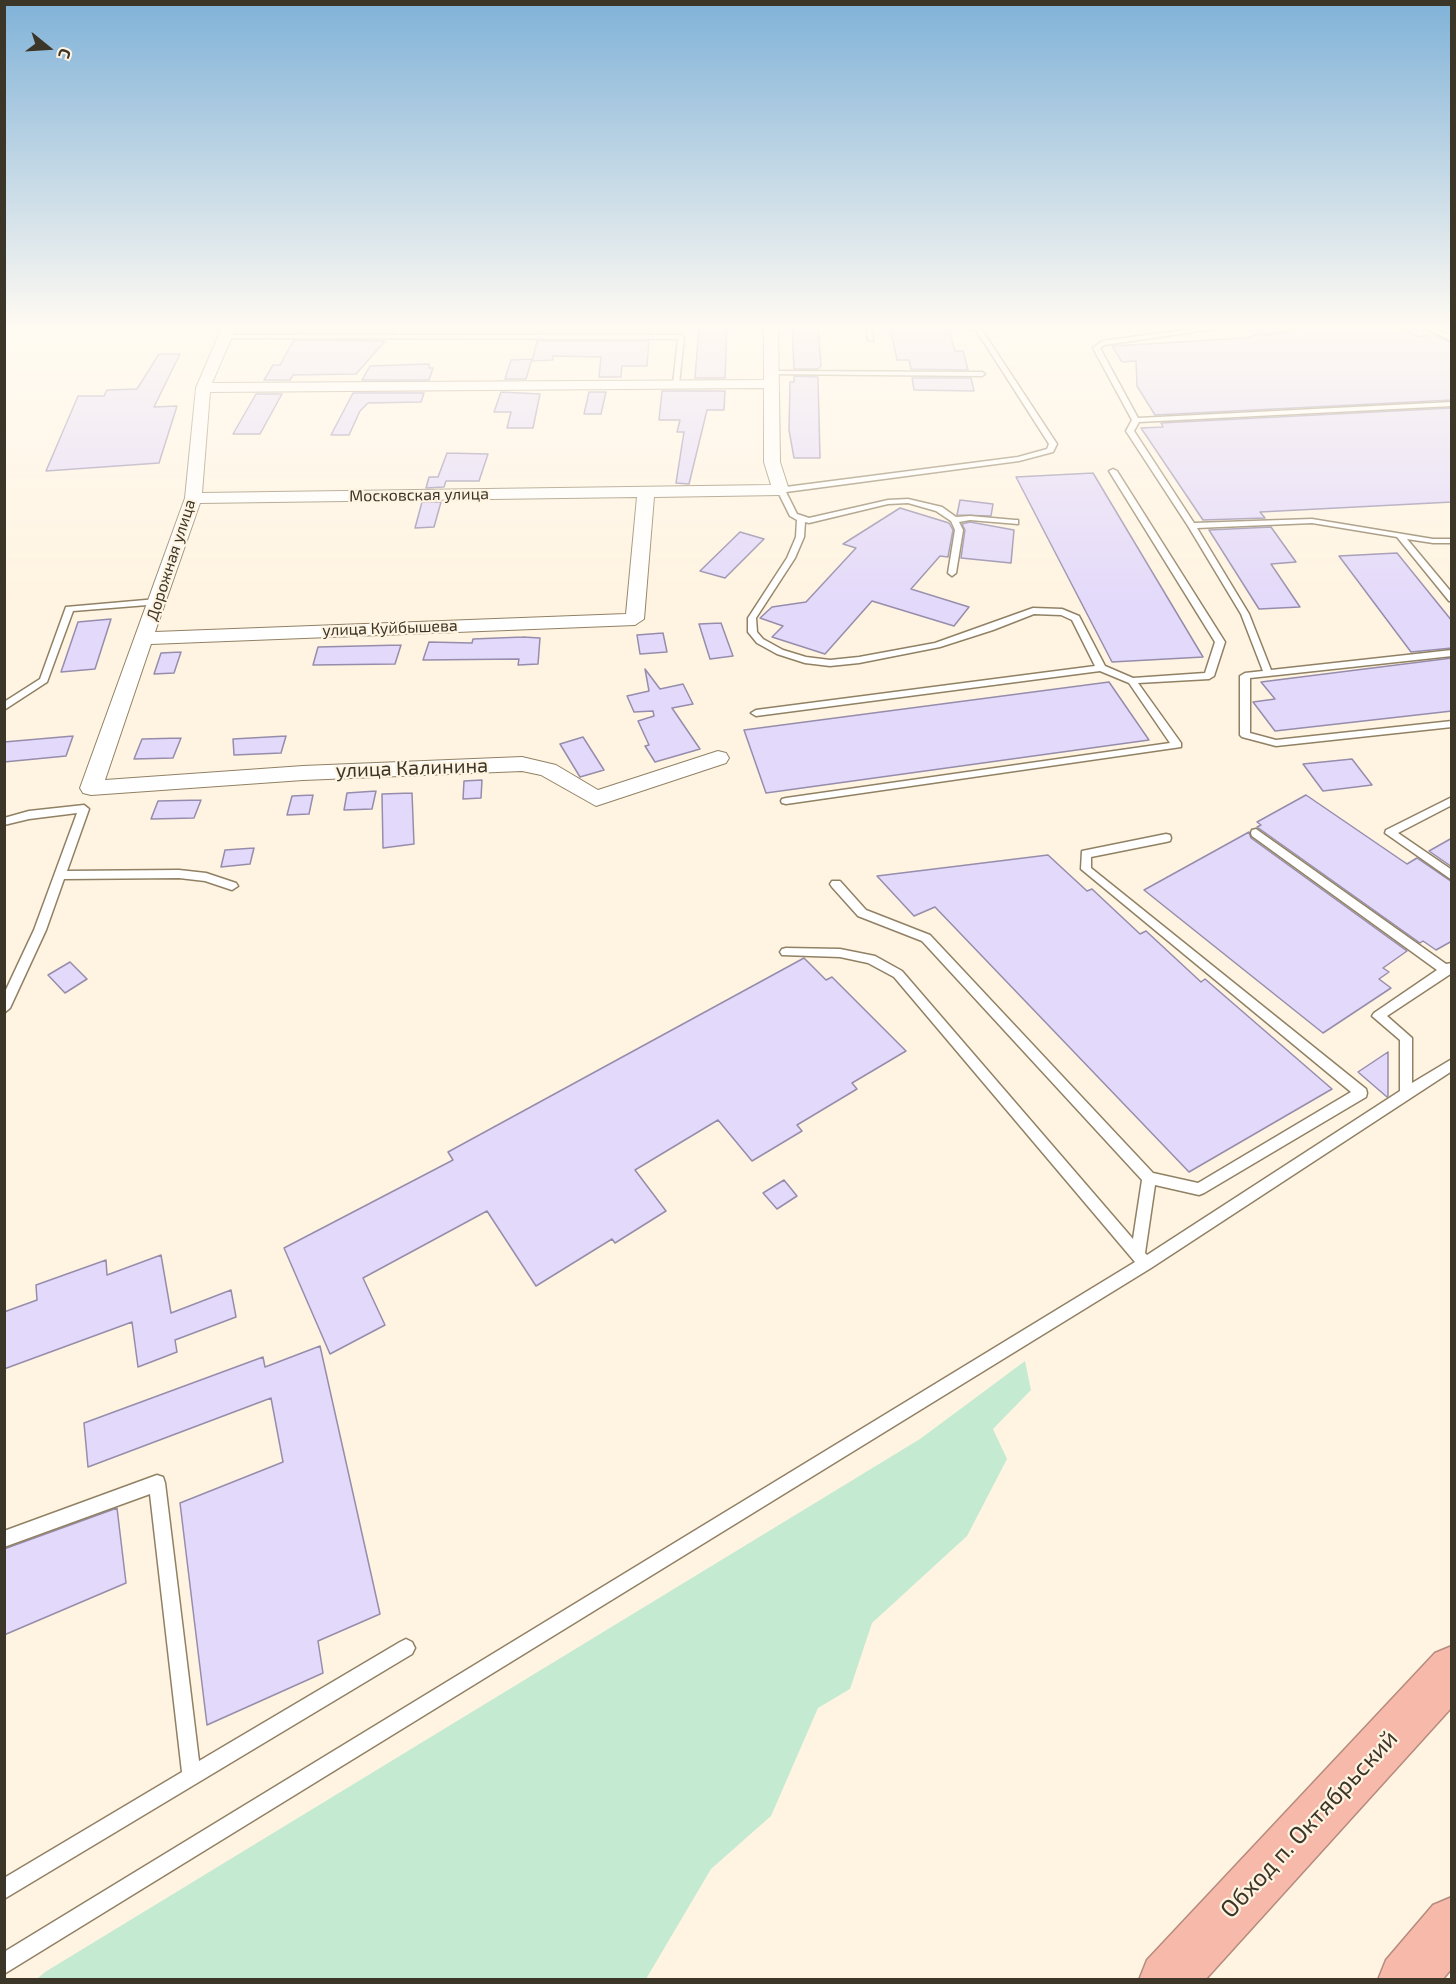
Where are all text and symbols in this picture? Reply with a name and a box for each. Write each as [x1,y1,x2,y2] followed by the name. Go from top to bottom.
[18,18,78,78] north arrow
[55,46,76,61] text: С
[349,484,489,506] street label: Московская улица
[142,497,200,623] street label: Дорожная улица
[322,616,458,640] street label: улица Куйбышева
[335,753,489,783] street label: улица Калинина
[1214,1724,1404,1924] street label: Обход п. Октябрьский

